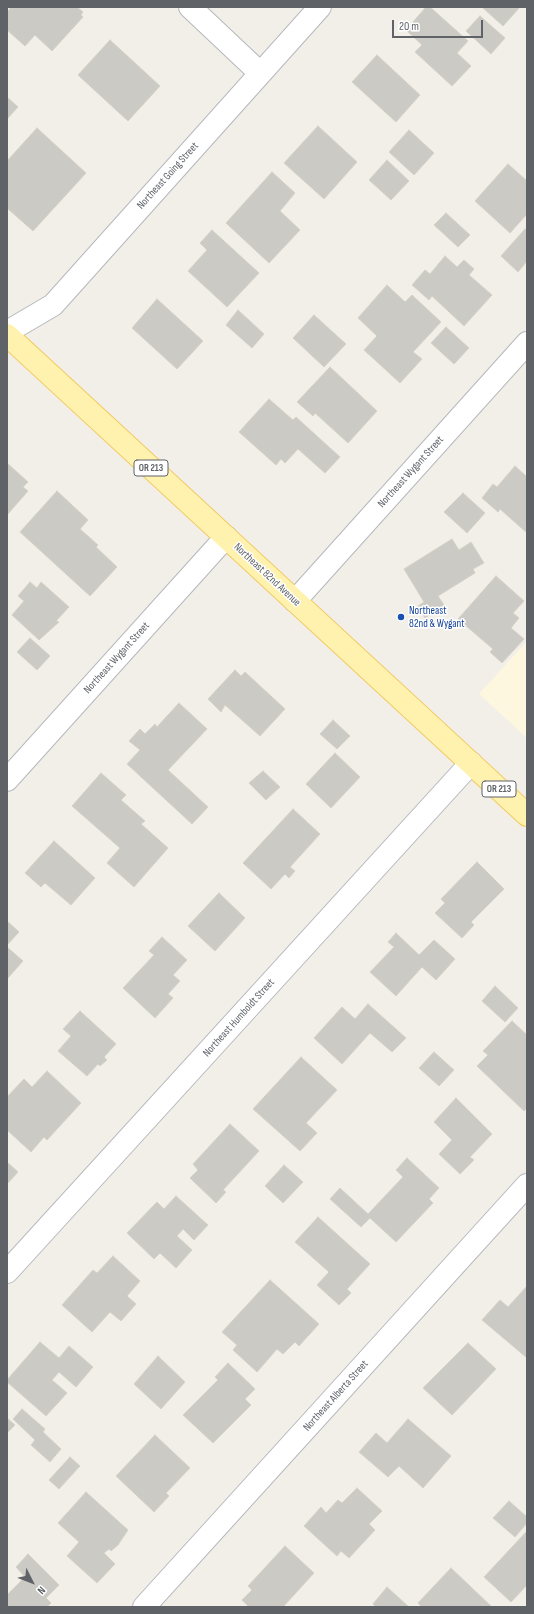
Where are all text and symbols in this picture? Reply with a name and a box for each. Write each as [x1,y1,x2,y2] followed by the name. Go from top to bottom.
[394,12,485,38] scale bar
[399,19,419,34] text: 20 m
[135,140,201,212] street label: Northeast Going Street
[375,433,447,511] street label: Northeast Wygant Street
[134,460,168,476] road number: OR 213
[231,541,303,609] street label: Northeast 82nd Avenue
[409,604,465,630] place label: Northeast 82nd & Wygant
[396,612,406,622] marker: Northeast 82nd & Wygant
[81,619,153,697] street label: Northeast Wygant Street
[482,781,516,797] road number: OR 213
[200,976,278,1060] street label: Northeast Humboldt Street
[301,1358,371,1434] street label: Northeast Alberta Street
[12,1562,52,1602] north arrow
[34,1584,48,1597] text: N

